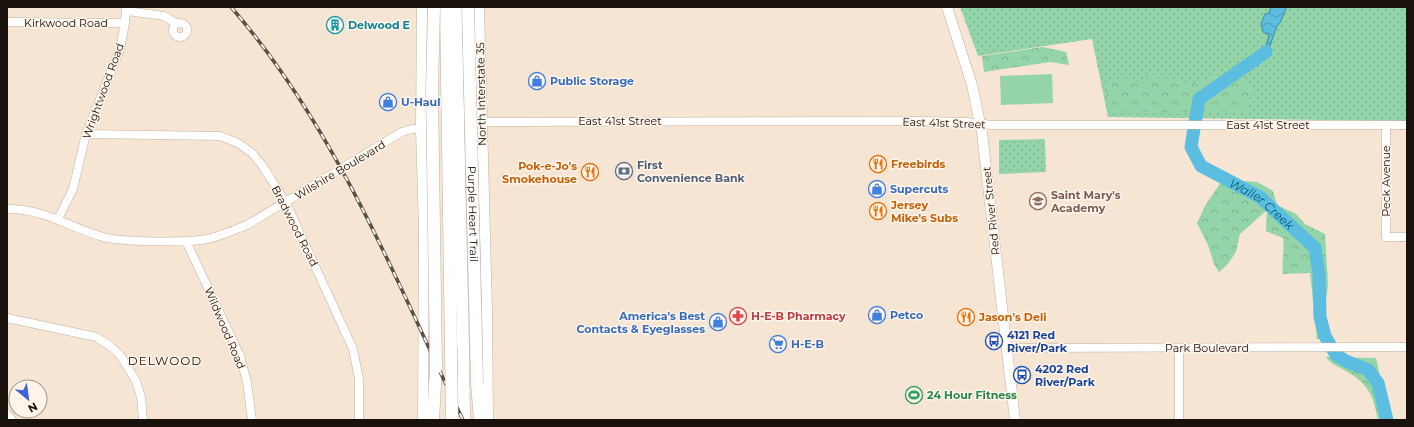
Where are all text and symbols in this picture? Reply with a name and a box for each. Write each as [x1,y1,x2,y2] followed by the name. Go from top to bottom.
[325,15,345,35] building icon: Delwood E
[24,16,108,30] street label: Kirkwood Road
[348,18,410,32] place label: Delwood E
[79,41,127,141] street label: Wrightwood Road
[473,42,489,146] street label: North Interstate 35
[527,71,547,91] shop icon: Public Storage
[550,74,634,88] place label: Public Storage
[378,92,398,112] shop icon: U-Haul
[401,95,440,109] place label: U-Haul
[578,114,662,128] street label: East 41st Street
[902,115,986,131] street label: East 41st Street
[1226,118,1310,132] street label: East 41st Street
[292,137,388,203] street label: Wilshire Boulevard
[1379,145,1393,217] street label: Peck Avenue
[868,154,888,174] restaurant icon: Freebirds
[891,157,946,171] place label: Freebirds
[637,158,746,185] place label: First Convenience Bank
[502,159,577,186] place label: Pok-e-Jo's Smokehouse
[614,161,634,181] bank icon: First Convenience Bank
[580,162,600,182] restaurant icon: Pok-e-Jo's Smokehouse
[465,166,481,262] street label: Purple Heart Trail
[979,166,1003,256] street label: Red River Street
[1227,175,1298,233] water label: Waller Creek
[867,179,887,199] shop icon: Supercuts
[890,182,949,196] place label: Supercuts
[269,183,321,269] street label: Bradwood Road
[1050,188,1121,215] place label: Saint Mary's Academy
[1028,191,1048,211] school or university icon: Saint Mary's Academy
[890,198,958,225] place label: Jersey Mike's Subs
[868,201,888,221] restaurant icon: Jersey Mike's Subs
[201,285,249,371] street label: Wildwood Road
[867,305,887,325] shop icon: Petco
[728,306,748,326] pharmacy icon: H-E-B Pharmacy
[956,307,976,327] restaurant icon: Jason's Deli
[890,308,923,322] place label: Petco
[577,309,705,336] place label: America's Best Contacts & Eyeglasses
[751,309,846,323] place label: H-E-B Pharmacy
[978,310,1047,324] place label: Jason's Deli
[708,312,728,332] shop icon: America's Best Contacts & Eyeglasses
[1007,328,1068,355] place label: 4121 Red River/Park
[984,331,1004,351] bus stop icon: 4121 Red River/Park
[768,334,788,354] supermarket icon: H-E-B
[791,337,824,351] place label: H-E-B
[1165,341,1249,355] street label: Park Boulevard
[128,353,202,368] district label: DELWOOD
[1035,362,1096,389] place label: 4202 Red River/Park
[1012,365,1032,385] bus stop icon: 4202 Red River/Park
[8,379,48,419] north arrow
[904,385,924,405] sports icon: 24 Hour Fitness
[927,388,1017,402] place label: 24 Hour Fitness
[26,399,40,416] text: N

